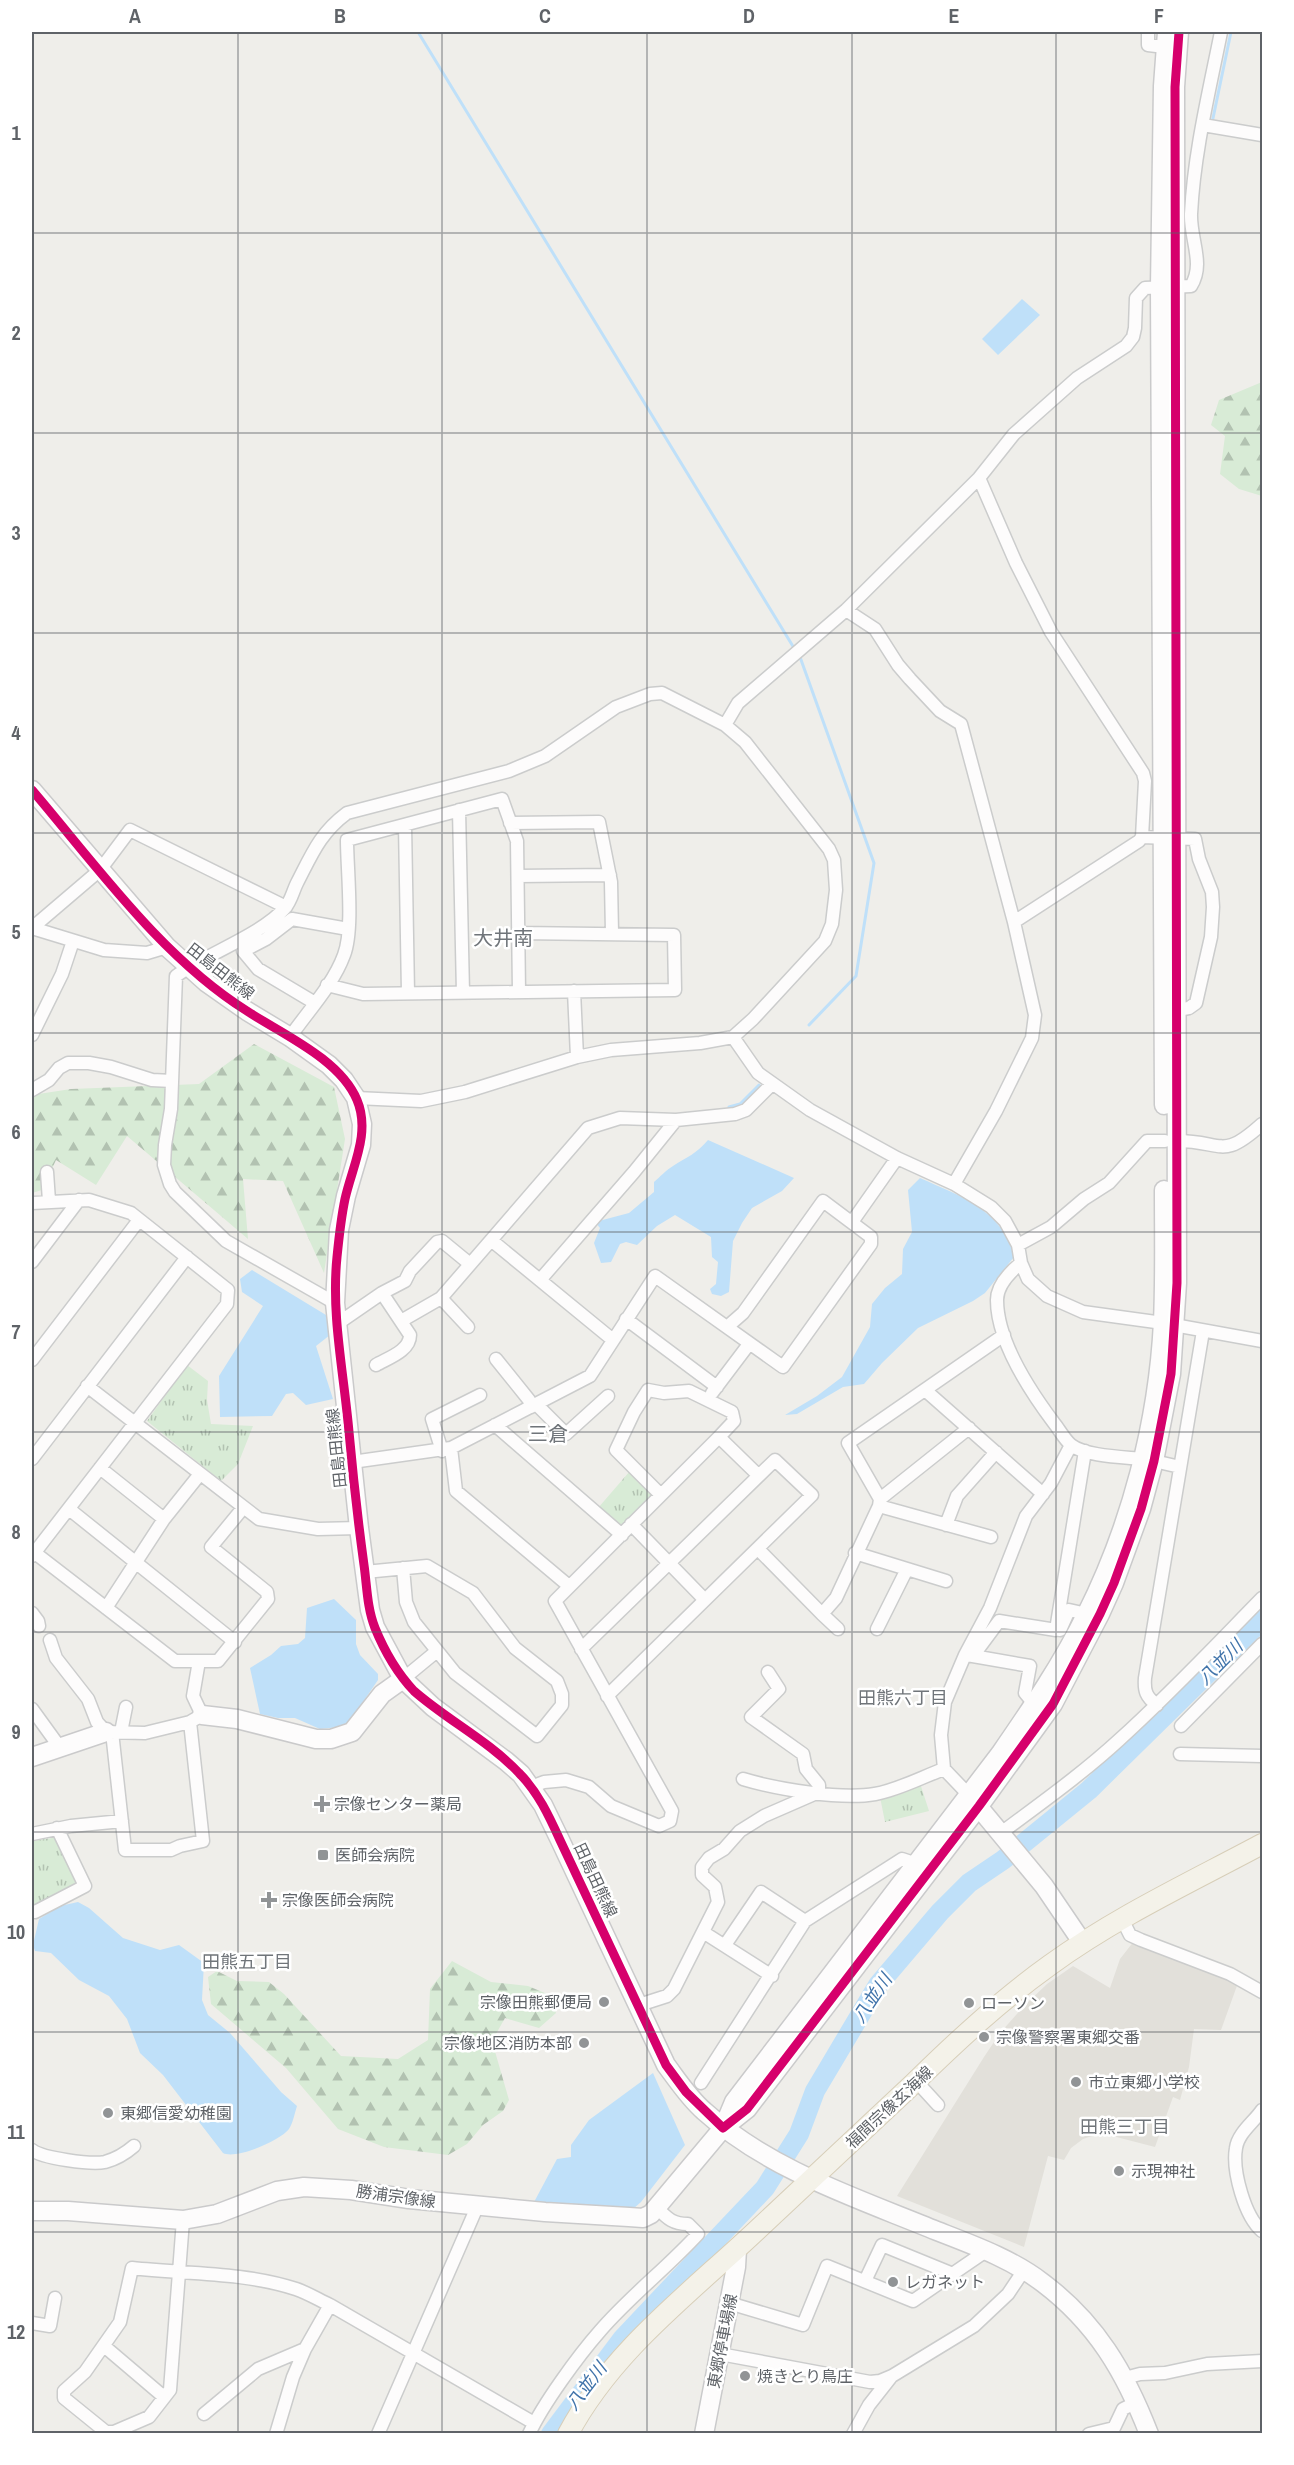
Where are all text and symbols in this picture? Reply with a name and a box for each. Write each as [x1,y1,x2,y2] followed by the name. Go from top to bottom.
[129,2,141,29] text: A
[334,2,346,29] text: B
[539,2,551,29] text: C
[743,2,755,29] text: D
[949,2,960,29] text: E
[1154,2,1164,29] text: F
[11,119,21,146] text: 1
[11,319,21,346] text: 2
[11,519,21,546] text: 3
[11,719,21,746] text: 4
[11,918,21,945] text: 5
[473,924,533,951] district label: 大井南
[183,938,259,1004] street label: 田島田熊線
[11,1118,21,1145] text: 6
[11,1318,21,1345] text: 7
[321,1407,351,1489] street label: 田島田熊線
[528,1420,568,1447] district label: 三倉
[11,1518,21,1545] text: 8
[1192,1633,1249,1690] water label: 八並川
[858,1685,948,1710] district label: 田熊六丁目
[11,1718,21,1745] text: 9
[334,1793,462,1815] place label: 宗像センター薬局
[315,1797,329,1811] marker: 宗像センター薬局
[569,1839,623,1921] street label: 田島田熊線
[335,1844,415,1866] place label: 医師会病院
[316,1848,330,1862] marker: 医師会病院
[282,1889,394,1911] place label: 宗像医師会病院
[260,1891,278,1909] marker: 宗像医師会病院
[7,1918,25,1945] text: 10
[202,1949,292,1974] district label: 田熊五丁目
[847,1967,899,2027] water label: 八並川
[480,1991,592,2013] place label: 宗像田熊郵便局
[981,1992,1045,2014] place label: ローソン
[597,1995,611,2009] marker: 宗像田熊郵便局
[962,1996,976,2010] marker: ローソン
[996,2026,1140,2048] place label: 宗像警察署東郷交番
[977,2030,991,2044] marker: 宗像警察署東郷交番
[444,2032,572,2054] place label: 宗像地区消防本部
[577,2036,591,2050] marker: 宗像地区消防本部
[841,2061,937,2153] street label: 福間宗像玄海線
[1088,2071,1200,2093] place label: 市立東郷小学校
[1069,2075,1083,2089] marker: 市立東郷小学校
[120,2102,232,2124] place label: 東郷信愛幼稚園
[101,2106,115,2120] marker: 東郷信愛幼稚園
[1080,2114,1170,2139] district label: 田熊三丁目
[7,2118,26,2145] text: 11
[1131,2160,1195,2182] place label: 示現神社
[1112,2164,1126,2178] marker: 示現神社
[355,2180,437,2212] street label: 勝浦宗像線
[905,2271,985,2293] place label: レガネット
[886,2275,900,2289] marker: レガネット
[702,2292,742,2390] street label: 東郷停車場線
[7,2318,25,2345] text: 12
[560,2355,613,2415] water label: 八並川
[757,2365,853,2387] place label: 焼きとり鳥庄
[738,2369,752,2383] marker: 焼きとり鳥庄

